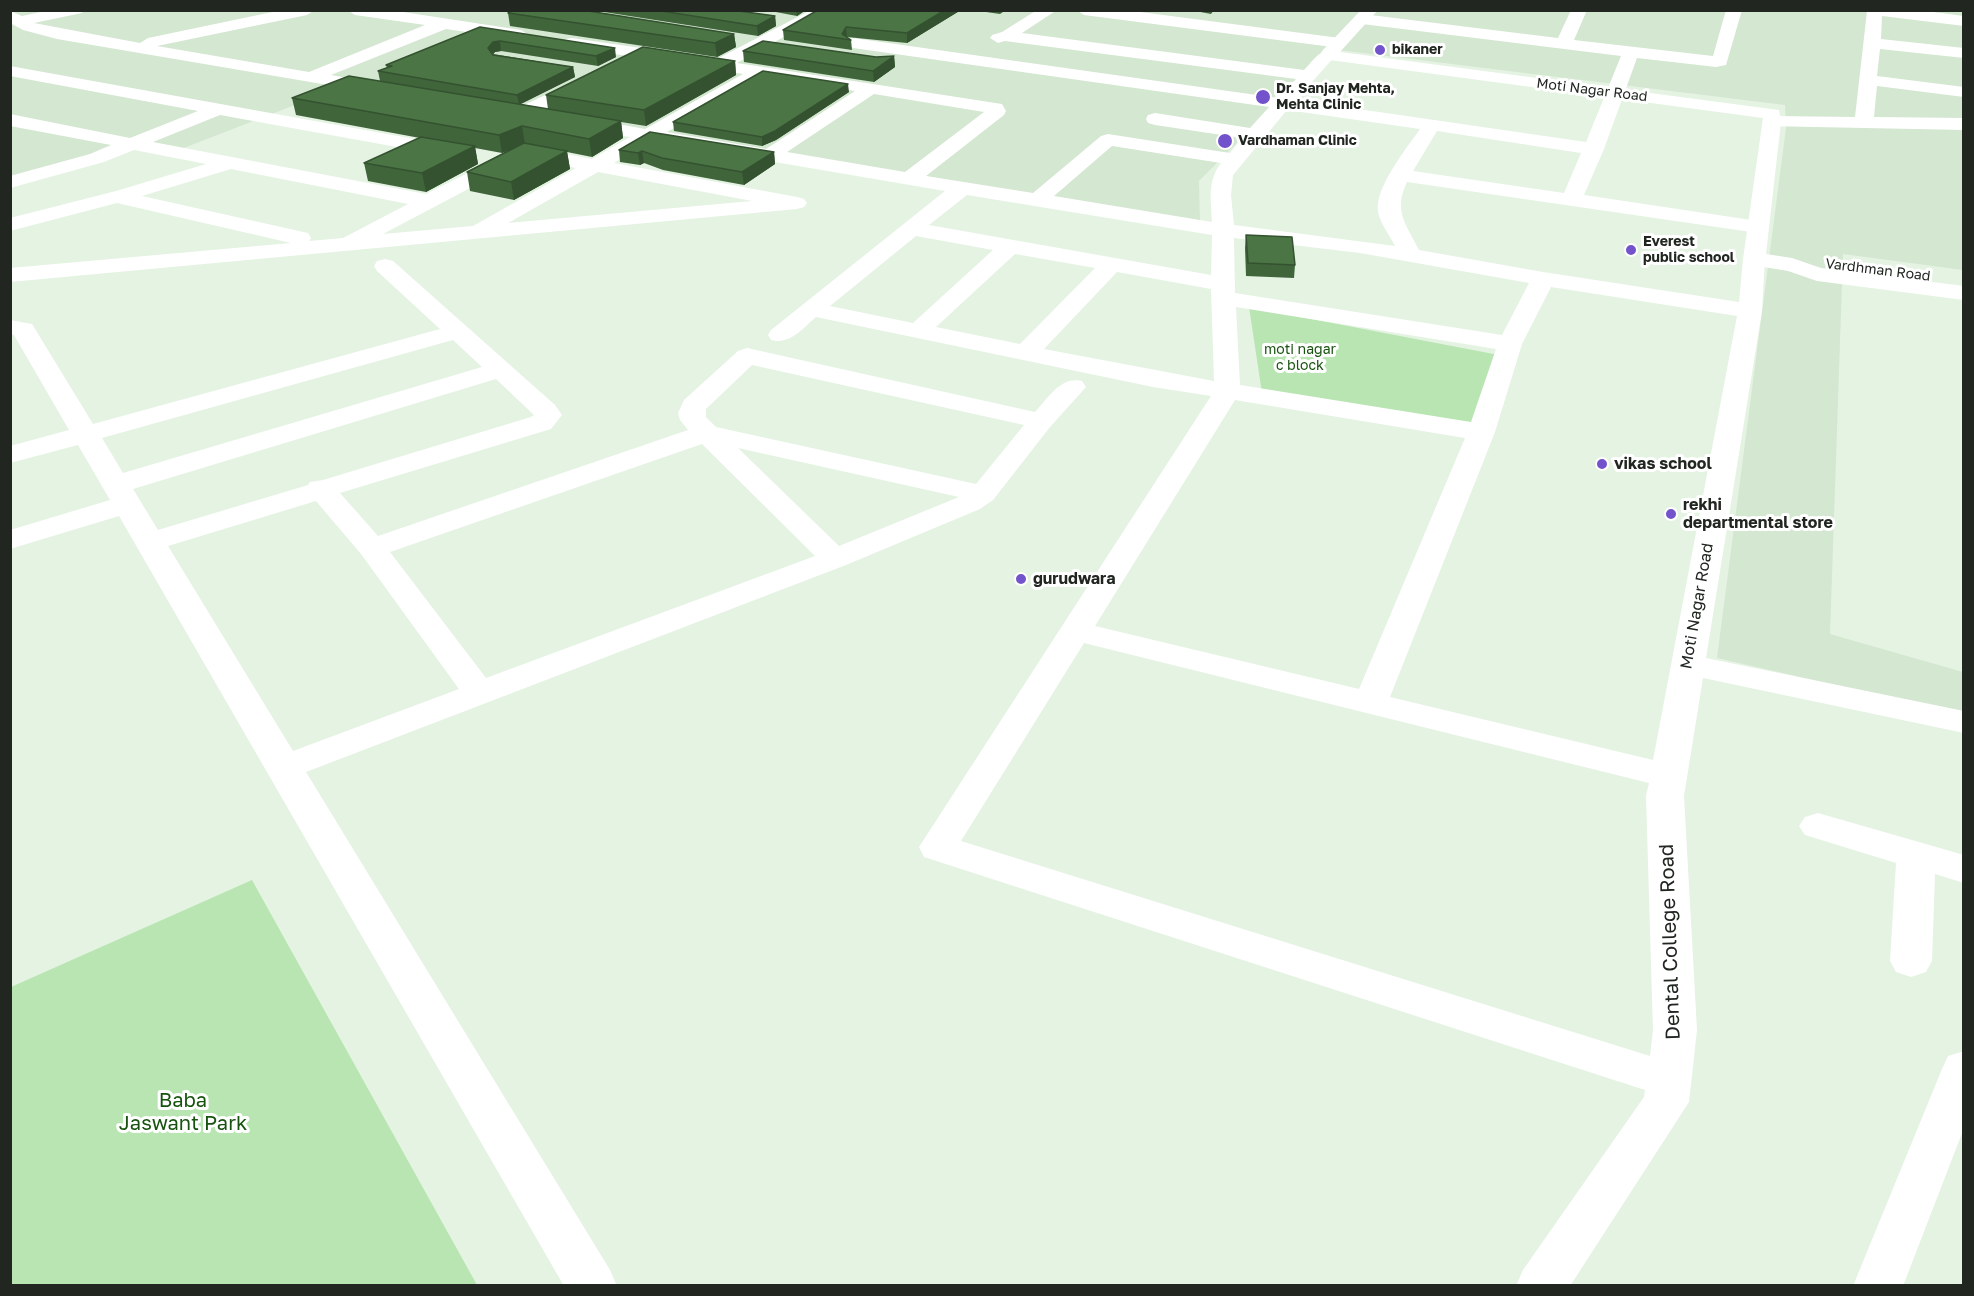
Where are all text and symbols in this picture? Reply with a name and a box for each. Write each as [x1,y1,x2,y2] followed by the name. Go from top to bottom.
[1392,42,1443,58] place label: bikaner
[1373,43,1387,57] marker: bikaner
[1536,75,1648,105] street label: Moti Nagar Road
[1276,81,1395,114] place label: Dr. Sanjay Mehta, Mehta Clinic
[1254,88,1272,106] marker: Dr. Sanjay Mehta, Mehta Clinic
[1216,132,1234,150] marker: Vardhaman Clinic
[1238,133,1357,149] place label: Vardhaman Clinic
[1643,234,1734,266] place label: Everest public school
[1624,243,1638,257] marker: Everest public school
[1825,255,1931,285] street label: Vardhman Road
[1264,342,1336,374] park label: moti nagar c block
[1614,454,1712,474] place label: vikas school
[1595,457,1609,471] marker: vikas school
[1683,495,1833,533] place label: rekhi departmental store
[1664,507,1678,521] marker: rekhi departmental store
[1676,542,1718,670] street label: Moti Nagar Road
[1033,569,1115,589] place label: gurudwara
[1014,572,1028,586] marker: gurudwara
[1655,844,1685,1040] street label: Dental College Road
[119,1089,247,1136] park label: Baba Jaswant Park

